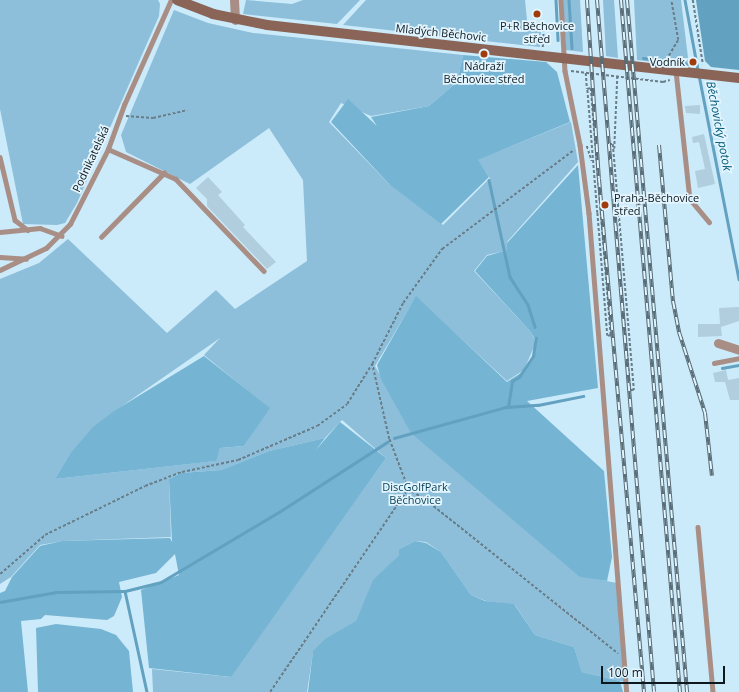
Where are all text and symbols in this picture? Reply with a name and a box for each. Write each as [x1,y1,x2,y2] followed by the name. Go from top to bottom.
[532,9,542,19] marker: P+R Běchovice střed
[500,20,574,46] place label: P+R Běchovice střed
[395,22,487,44] street label: Mladých Běchovic
[479,49,489,59] marker: Nádraží Běchovice střed
[650,55,685,69] place label: Vodník
[688,57,698,67] marker: Vodník
[443,60,525,86] place label: Nádraží Běchovice střed
[703,80,735,172] water label: Běchovický potok
[70,124,112,194] street label: Podnikatelská
[614,192,699,218] place label: Praha-Běchovice střed
[599,199,611,211] marker: Praha-Běchovice střed
[382,481,448,507] park label: DiscGolfPark Běchovice
[603,658,727,684] scale bar
[608,664,643,681] text: 100 m

